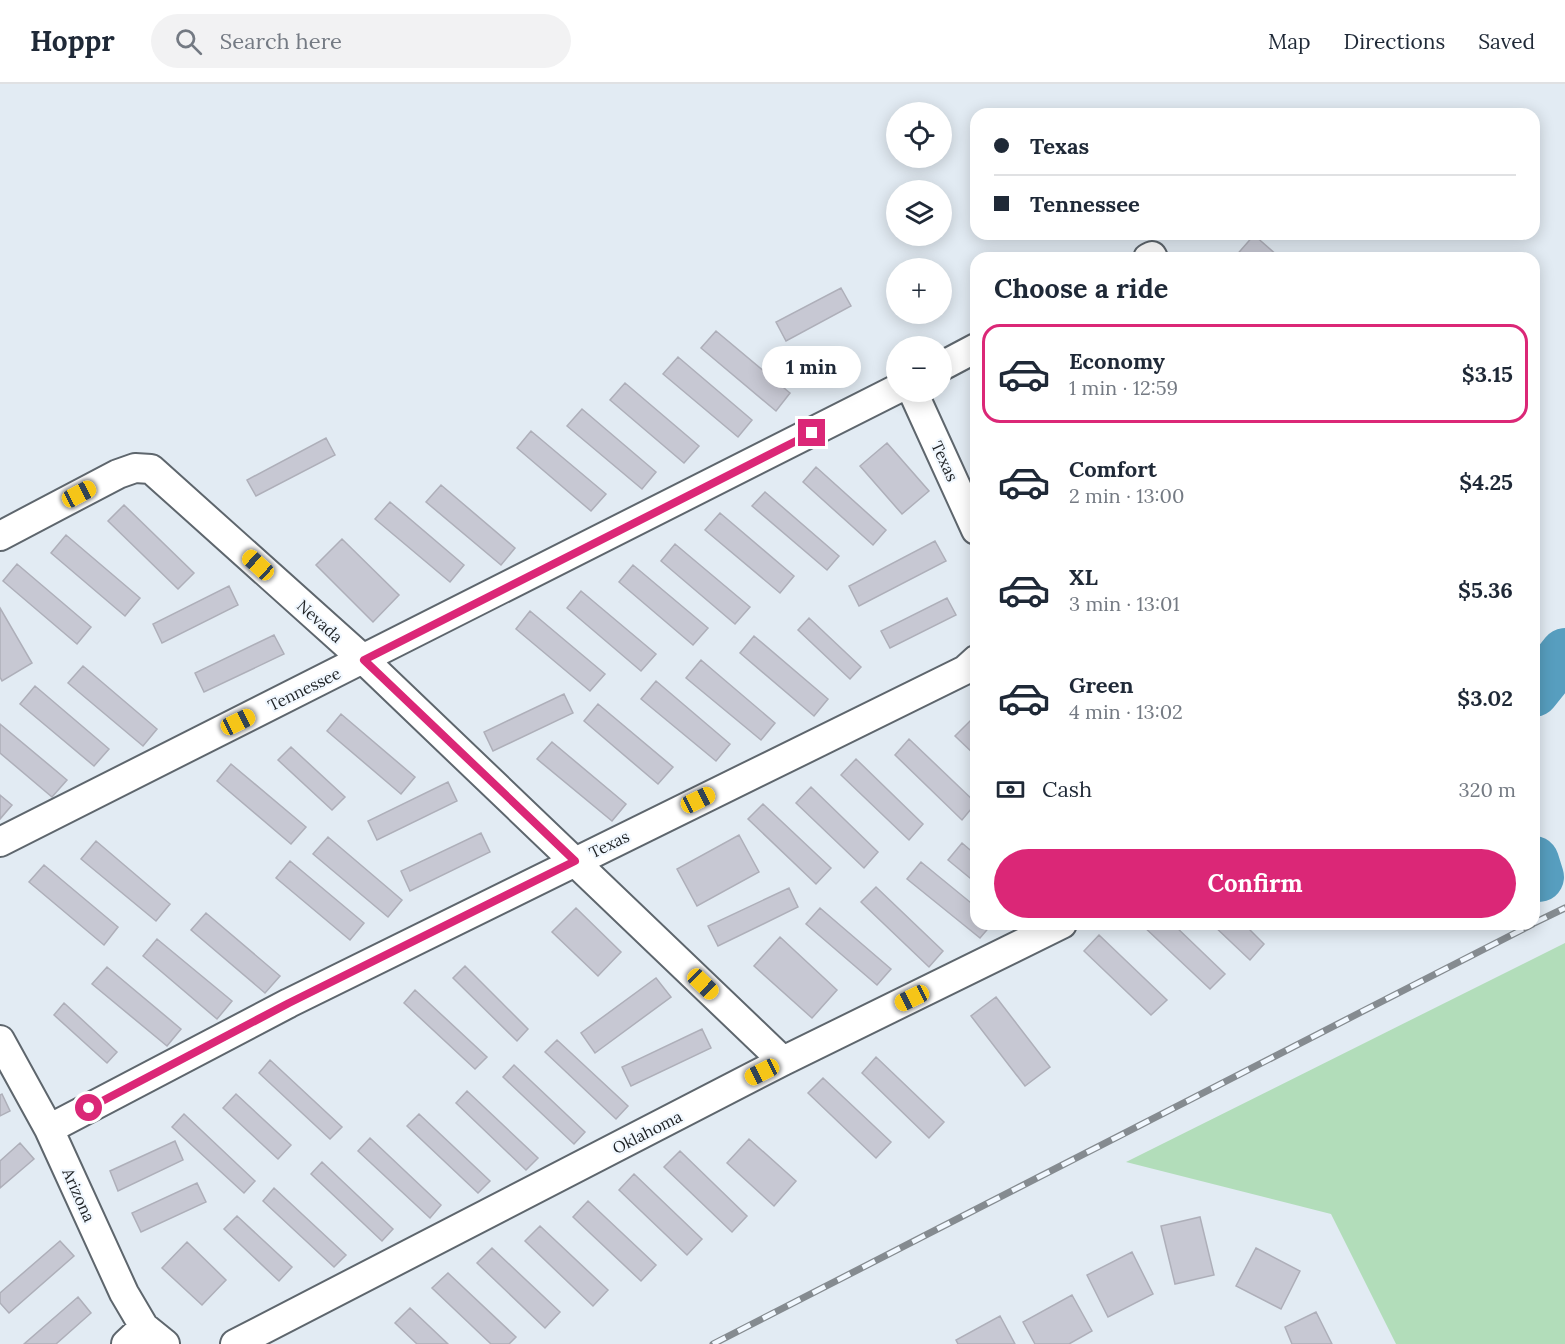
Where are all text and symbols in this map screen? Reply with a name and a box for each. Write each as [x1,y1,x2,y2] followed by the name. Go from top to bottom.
[151,14,571,68] search box
[30,23,115,59] text: Hoppr
[172,25,205,58] icon: search
[220,27,342,55] text: Search here
[1268,28,1311,55] text: Map
[1344,28,1445,55] text: Directions
[1478,28,1535,55] text: Saved
[886,102,952,402] map controls
[886,102,952,168] button: locate
[1030,132,1089,160] text: Texas
[886,180,952,246] button: layers
[1030,190,1140,218] text: Tennessee
[886,258,952,324] button: +
[994,271,1168,305] text: Choose a ride
[886,336,952,402] button: −
[762,346,862,388] callout: 1 min
[997,347,1051,401] icon: car
[1069,347,1165,375] text: Economy
[786,354,837,379] text: 1 min
[1462,360,1513,388] text: $3.15
[1069,375,1178,400] text: 1 min · 12:59
[798,419,825,446] route end
[927,438,963,484] street label: Texas
[997,455,1051,509] icon: car
[1069,455,1157,483] text: Comfort
[1459,468,1513,496] text: $4.25
[59,478,99,510] car
[1069,483,1184,508] text: 2 min · 13:00
[239,546,277,584] car
[997,563,1051,617] icon: car
[1069,563,1098,591] text: XL
[1458,576,1513,604] text: $5.36
[1069,591,1180,616] text: 3 min · 13:01
[293,595,347,647] street label: Nevada
[264,663,344,715] street label: Tennessee
[997,671,1051,725] icon: car
[1069,671,1134,699] text: Green
[1457,684,1513,712] text: $3.02
[1069,699,1183,724] text: 4 min · 13:02
[218,706,258,738] car
[994,773,1027,806] icon: cash
[1042,775,1092,803] text: Cash
[1459,777,1516,802] text: 320 m
[678,784,718,816] car
[586,826,632,862] street label: Texas
[994,849,1516,918] button: Confirm
[684,965,722,1003] car
[892,982,932,1014] car
[742,1056,782,1088] car
[75,1094,102,1121] route start
[609,1106,685,1158] street label: Oklahoma
[58,1164,100,1225] street label: Arizona

